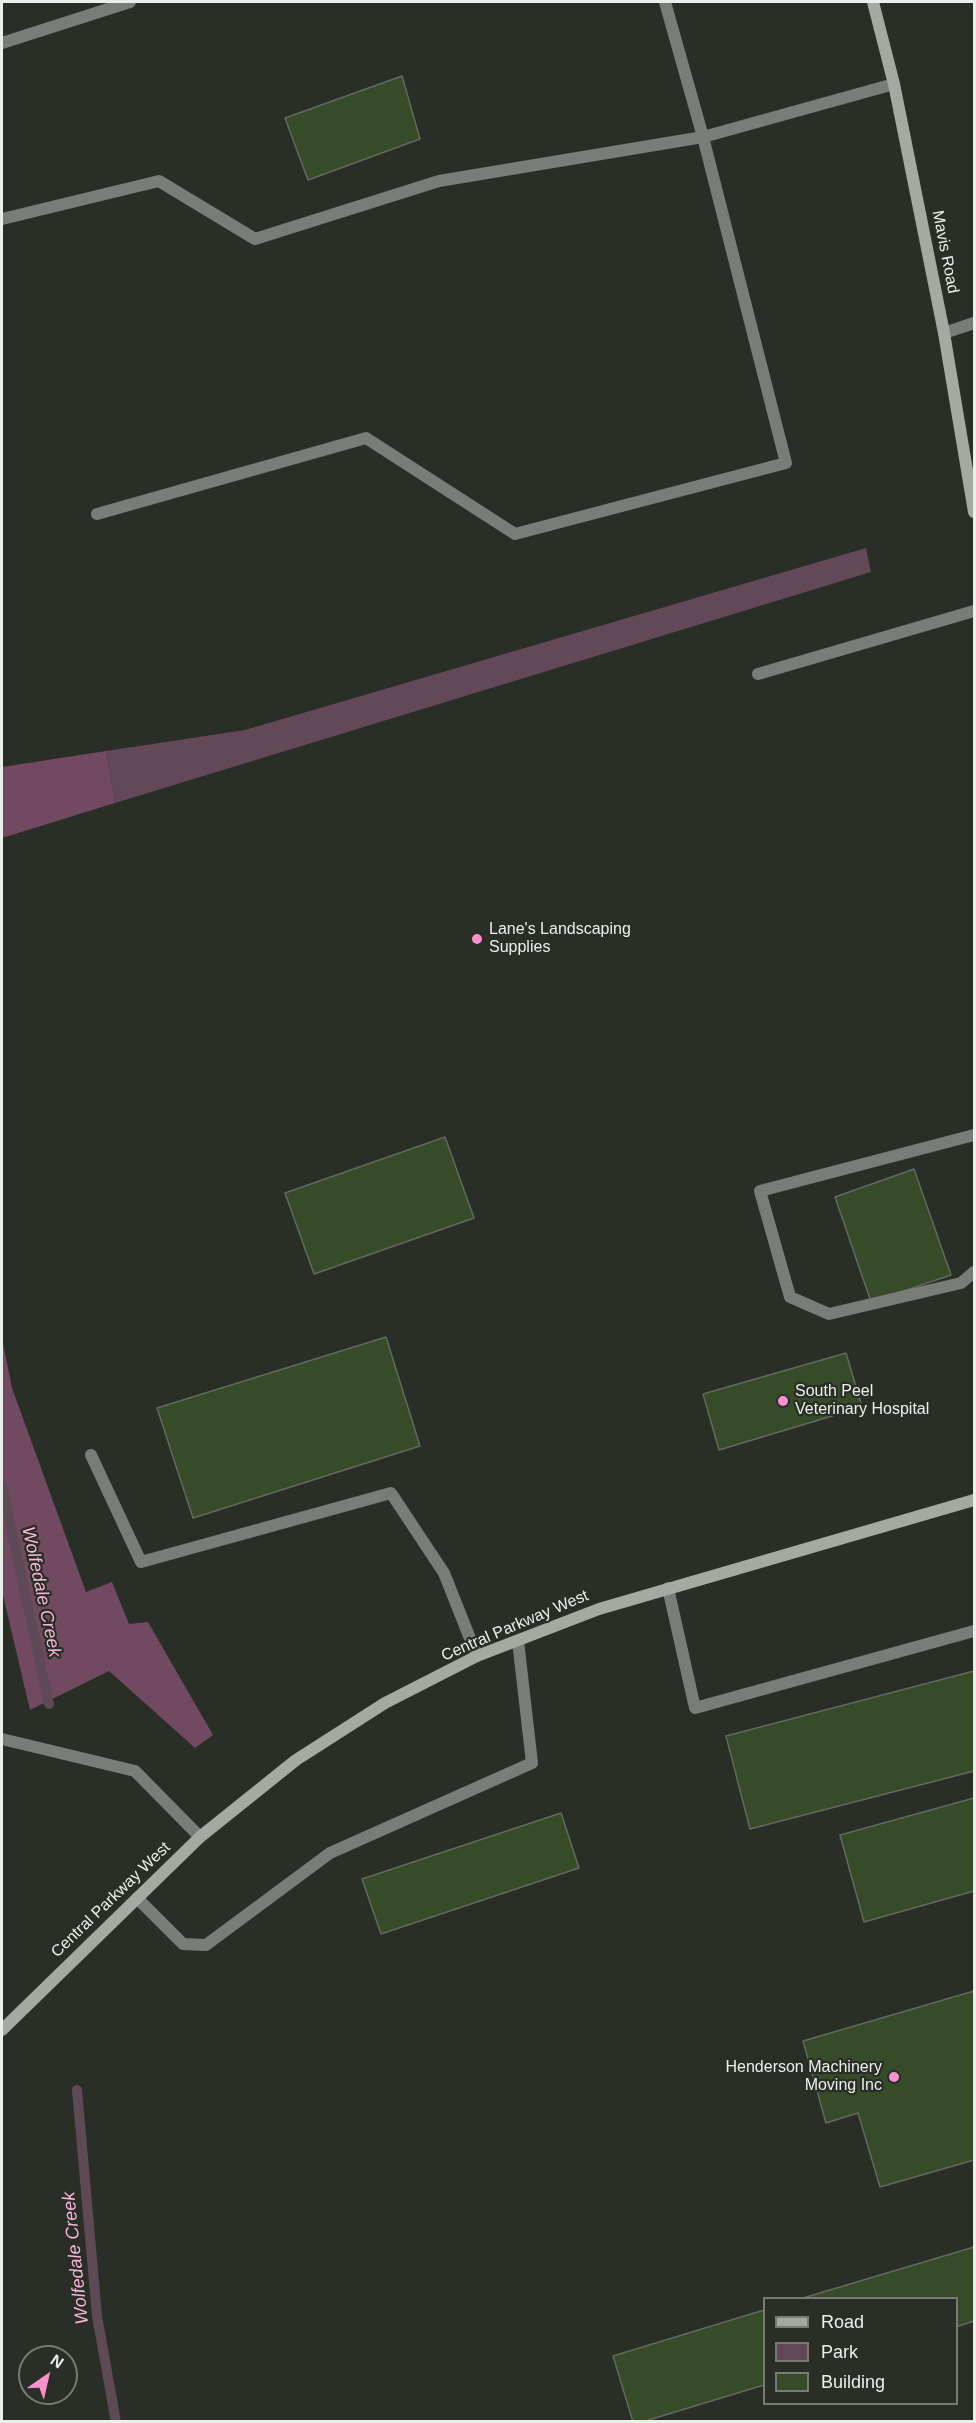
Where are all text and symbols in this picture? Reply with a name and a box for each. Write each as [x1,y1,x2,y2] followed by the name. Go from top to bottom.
[928,209,962,295] street label: Mavis Road
[489,920,631,958] place label: Lane's Landscaping Supplies
[470,932,484,946] marker: Lane's Landscaping Supplies
[795,1382,929,1420] place label: South Peel Veterinary Hospital
[776,1394,790,1408] marker: South Peel Veterinary Hospital
[17,1525,65,1659] water label: Wolfedale Creek
[439,1586,591,1666] street label: Central Parkway West
[48,1838,174,1962] street label: Central Parkway West
[725,2058,882,2096] place label: Henderson Machinery Moving Inc
[887,2070,901,2084] marker: Henderson Machinery Moving Inc
[58,2191,94,2325] water label: Wolfedale Creek
[763,2297,958,2405] legend
[821,2312,864,2332] text: Road
[821,2342,858,2362] text: Park
[18,2345,78,2405] north arrow
[48,2351,67,2372] text: N
[821,2372,885,2392] text: Building

